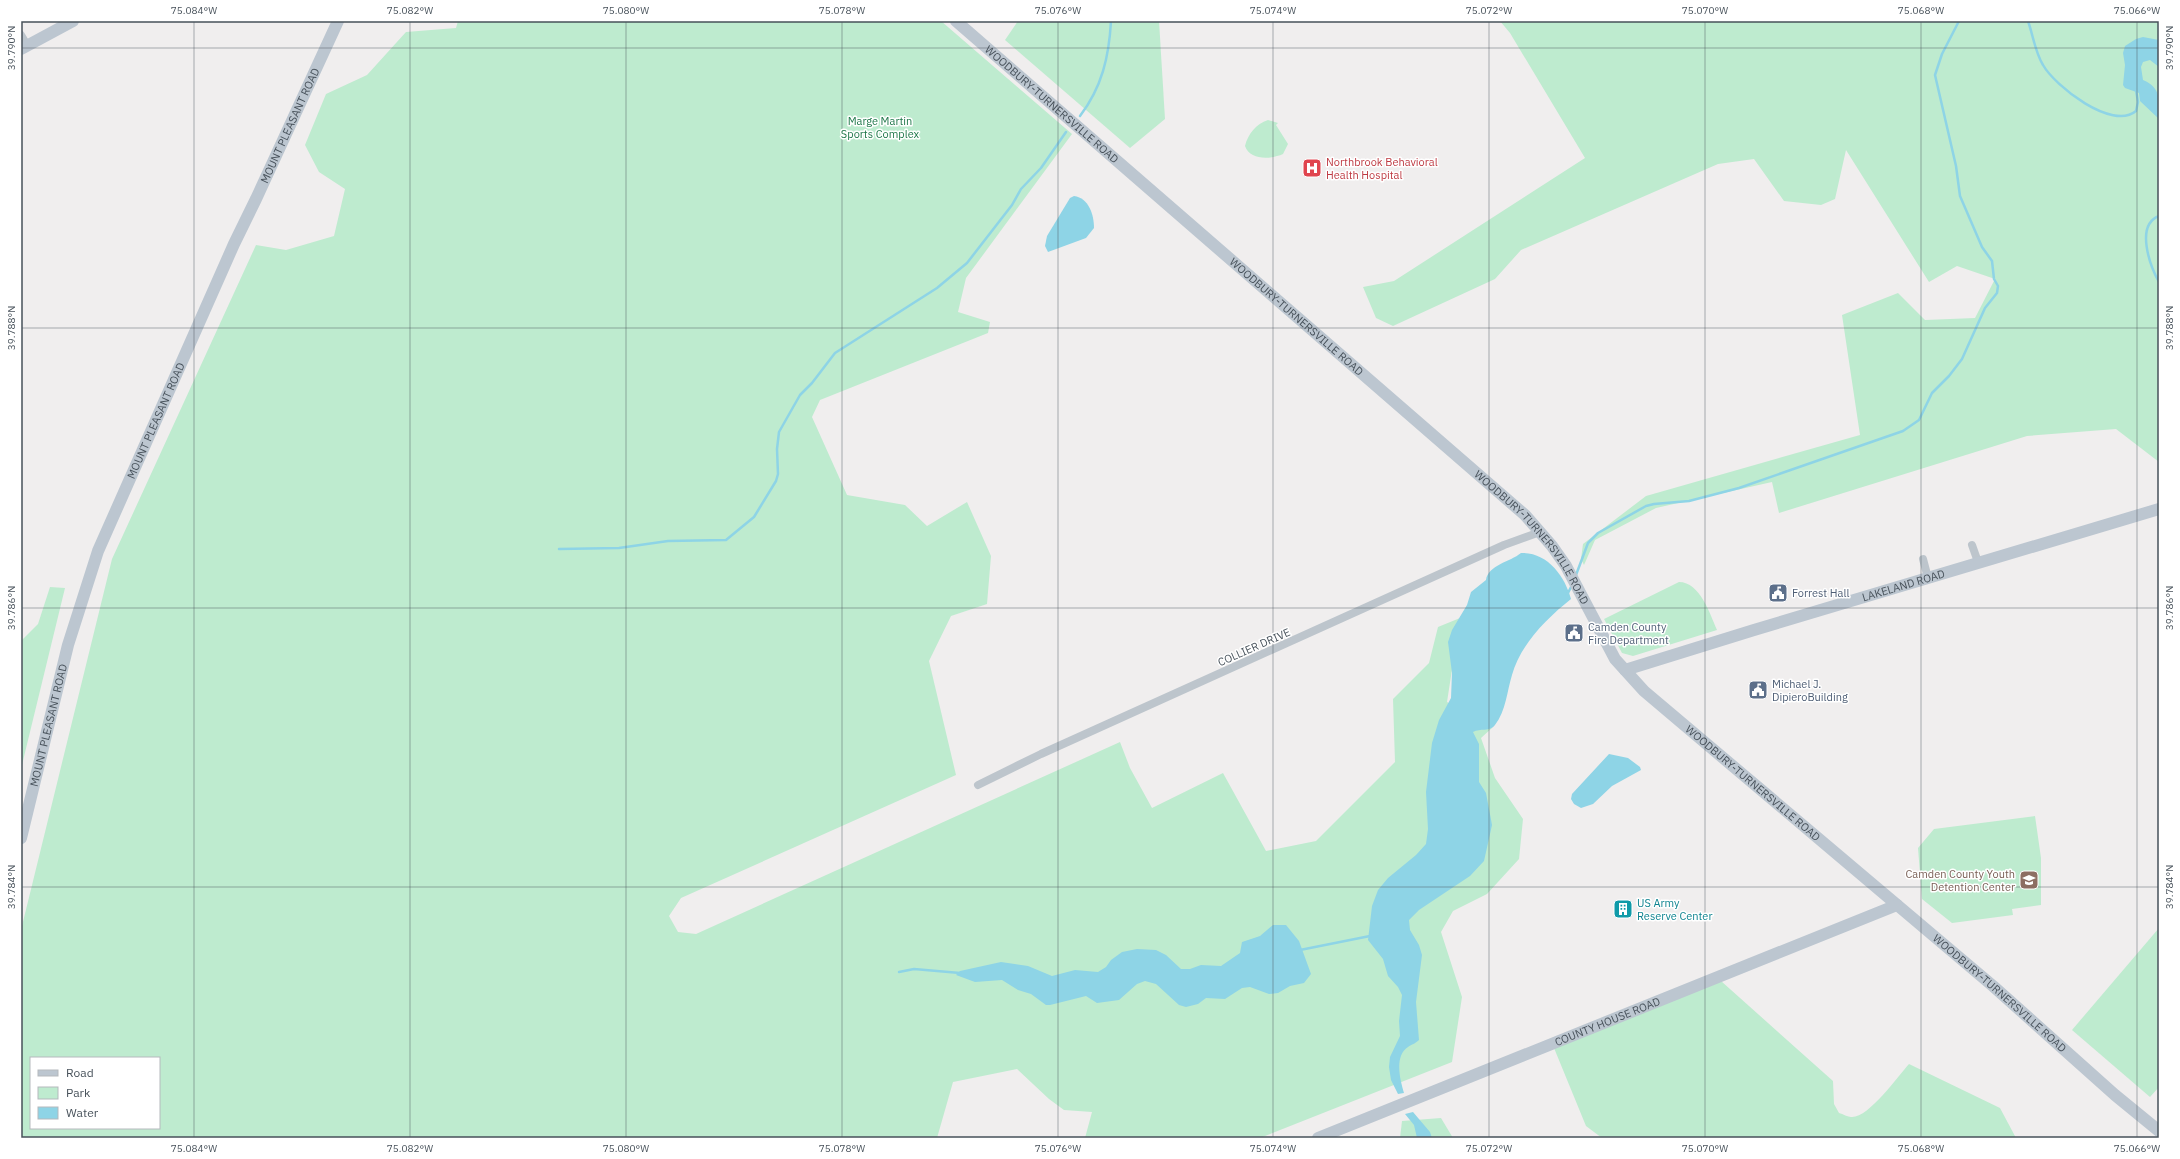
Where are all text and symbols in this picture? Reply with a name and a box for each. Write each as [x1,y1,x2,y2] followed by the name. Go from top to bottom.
[171,4,217,17] text: 75.084°W
[387,4,433,17] text: 75.082°W
[603,4,649,17] text: 75.080°W
[819,4,865,17] text: 75.078°W
[1035,4,1081,17] text: 75.076°W
[1250,4,1296,17] text: 75.074°W
[1466,4,1512,17] text: 75.072°W
[1682,4,1728,17] text: 75.070°W
[1898,4,1944,17] text: 75.068°W
[2114,4,2160,17] text: 75.066°W
[5,26,18,70] text: 39.790°N
[2163,26,2176,70] text: 39.790°N
[982,42,1122,166] street label: WOODBURY-TURNERSVILLE ROAD
[257,66,322,186] street label: MOUNT PLEASANT ROAD
[841,114,920,141] park label: Marge Martin Sports Complex
[1326,155,1438,182] place label: Northbrook Behavioral Health Hospital
[1301,157,1323,179] hospital icon: Northbrook Behavioral Health Hospital
[1227,255,1366,379] street label: WOODBURY-TURNERSVILLE ROAD
[5,306,18,350] text: 39.788°N
[2163,306,2176,350] text: 39.788°N
[124,360,188,481] street label: MOUNT PLEASANT ROAD
[1471,467,1592,607] street label: WOODBURY-TURNERSVILLE ROAD
[1860,566,1947,604] street label: LAKELAND ROAD
[1767,582,1789,604] public building icon: Forrest Hall
[5,586,18,630] text: 39.786°N
[1792,586,1849,600] place label: Forrest Hall
[2163,586,2176,630] text: 39.786°N
[1588,620,1669,647] place label: Camden County Fire Department
[1563,622,1585,644] public building icon: Camden County Fire Department
[1216,625,1292,669] street label: COLLIER DRIVE
[27,663,70,788] street label: MOUNT PLEASANT ROAD
[1772,677,1848,704] place label: Michael J. DipieroBuilding
[1747,679,1769,701] public building icon: Michael J. DipieroBuilding
[1683,722,1823,844] street label: WOODBURY-TURNERSVILLE ROAD
[5,865,18,909] text: 39.784°N
[2163,865,2176,909] text: 39.784°N
[1906,867,2015,894] place label: Camden County Youth Detention Center
[2018,869,2040,891] school or university icon: Camden County Youth Detention Center
[1637,896,1712,923] place label: US Army Reserve Center
[1612,898,1634,920] building icon: US Army Reserve Center
[1930,931,2069,1055] street label: WOODBURY-TURNERSVILLE ROAD
[1553,994,1662,1049] street label: COUNTY HOUSE ROAD
[30,1057,160,1129] legend
[66,1065,94,1080] text: Road
[66,1085,91,1100] text: Park
[66,1105,99,1120] text: Water
[171,1142,217,1155] text: 75.084°W
[387,1142,433,1155] text: 75.082°W
[603,1142,649,1155] text: 75.080°W
[819,1142,865,1155] text: 75.078°W
[1035,1142,1081,1155] text: 75.076°W
[1250,1142,1296,1155] text: 75.074°W
[1466,1142,1512,1155] text: 75.072°W
[1682,1142,1728,1155] text: 75.070°W
[1898,1142,1944,1155] text: 75.068°W
[2114,1142,2160,1155] text: 75.066°W

